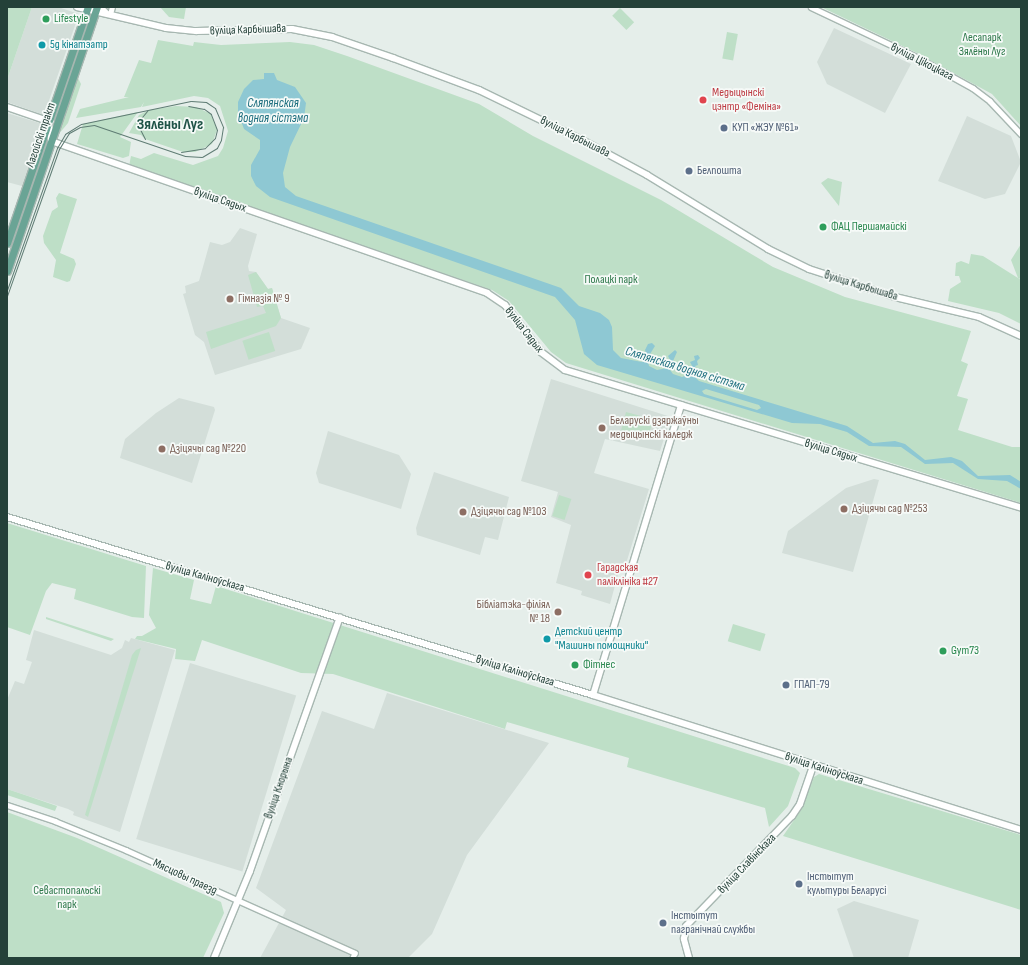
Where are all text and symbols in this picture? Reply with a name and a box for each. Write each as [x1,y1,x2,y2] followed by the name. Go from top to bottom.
[54,12,88,26] place label: Lifestyle
[41,14,51,24] marker: Lifestyle
[210,21,286,39] street label: вуліца Карбышава
[959,31,1005,59] park label: Лесапарк Зялёны Луг
[50,38,108,52] place label: 5д кінатэатр
[37,40,47,50] marker: 5д кінатэатр
[888,40,956,84] street label: вуліца Цікоцкага
[712,86,781,114] place label: Медыцынскі цэнтр «Феміна»
[697,94,709,106] marker: Медыцынскі цэнтр «Феміна»
[238,96,308,127] water label: Сляпянская водная сістэма
[23,101,59,169] street label: Лагойскі тракт
[538,113,612,161] street label: вуліца Карбышава
[137,115,203,135] district label: Зялёны Луг
[732,121,799,135] place label: КУП «ЖЭУ №61»
[719,123,729,133] marker: КУП «ЖЭУ №61»
[697,164,741,178] place label: Белпошта
[684,166,694,176] marker: Белпошта
[192,184,248,216] street label: вуліца Сядых
[831,220,907,234] place label: ФАЦ Першамайскі
[818,222,828,232] marker: ФАЦ Першамайскі
[822,268,900,304] street label: вуліца Карбышава
[584,273,638,287] park label: Полацкі парк
[238,292,289,306] place label: Гімназія № 9
[225,294,235,304] marker: Гімназія № 9
[502,304,546,356] street label: вуліца Сядых
[623,343,747,395] water label: Сляпянская водная сістэма
[610,414,698,442] place label: Беларускі дзяржаўны медыцынскі каледж
[597,423,607,433] marker: Беларускі дзяржаўны медыцынскі каледж
[803,436,859,466] street label: вуліца Сядых
[170,442,246,456] place label: Дзіцячы сад №220
[157,444,167,454] marker: Дзіцячы сад №220
[852,502,928,516] place label: Дзіцячы сад №253
[839,504,849,514] marker: Дзіцячы сад №253
[471,505,546,519] place label: Дзіцячы сад №103
[458,507,468,517] marker: Дзіцячы сад №103
[164,559,246,595] street label: вуліца Каліноўскага
[597,561,658,589] place label: Гарадская паліклініка #27
[582,569,594,581] marker: Гарадская паліклініка #27
[476,598,550,626] place label: Бібліатэка-філіял № 18
[553,607,563,617] marker: Бібліатэка-філіял № 18
[555,625,648,653] place label: Детский центр "Машины помощники"
[542,634,552,644] marker: Детский центр "Машины помощники"
[951,644,979,658] place label: Gym73
[938,646,948,656] marker: Gym73
[474,652,556,690] street label: вуліца Каліноўскага
[583,658,615,672] place label: Фітнес
[570,660,580,670] marker: Фітнес
[794,678,830,692] place label: ГПАП-79
[781,680,791,690] marker: ГПАП-79
[783,750,865,788] street label: вуліца Каліноўскага
[262,755,296,821] street label: вуліца Кнорына
[715,831,779,897] street label: вуліца Славінскага
[151,856,219,898] street label: Мясцовы праезд
[807,870,887,898] place label: Інстытут культуры Беларусі
[794,879,804,889] marker: Інстытут культуры Беларусі
[33,884,101,912] park label: Севастопальскі парк
[671,909,755,937] place label: Інстытут пагранічнай службы
[658,918,668,928] marker: Інстытут пагранічнай службы

